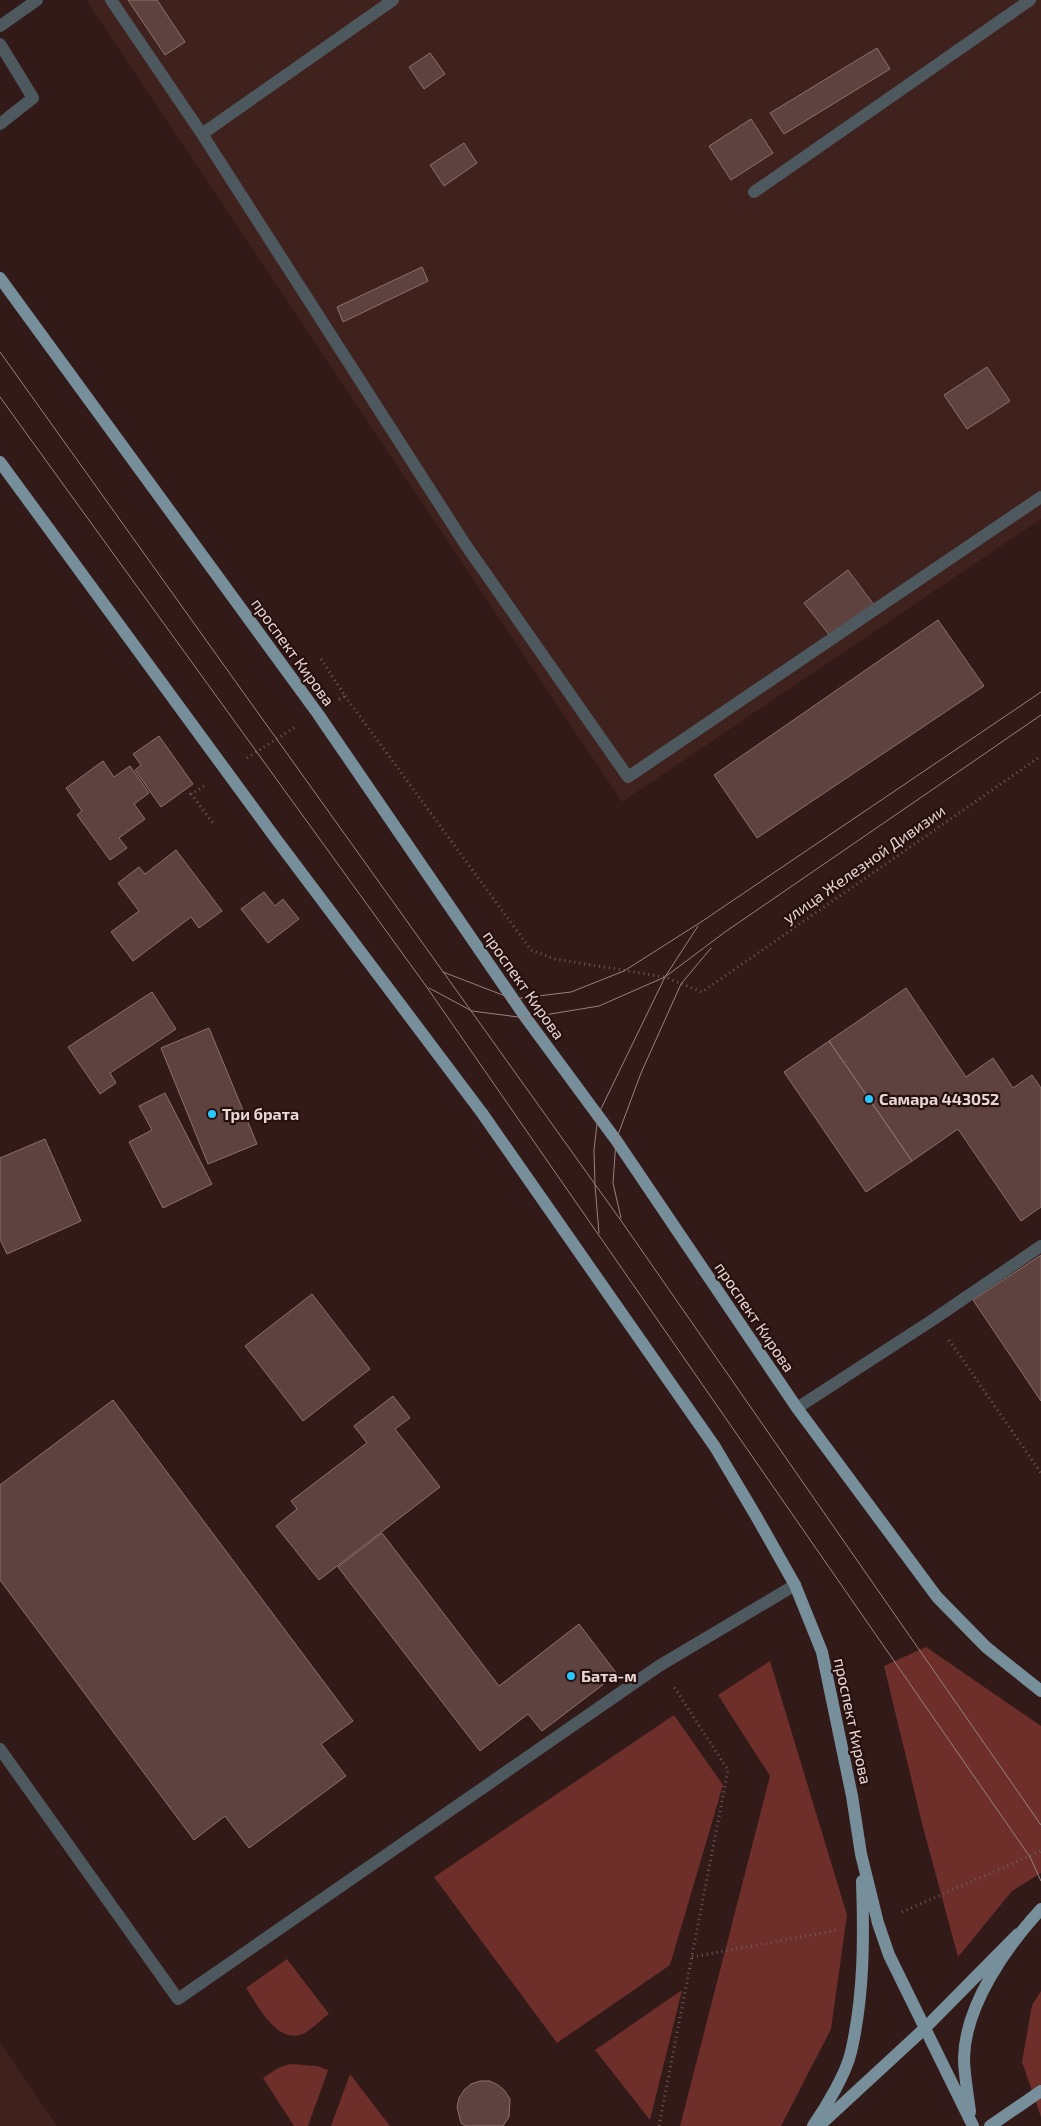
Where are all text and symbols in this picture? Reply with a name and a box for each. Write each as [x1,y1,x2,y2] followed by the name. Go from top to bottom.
[248,594,339,709] street label: проспект Кирова
[779,800,949,928] street label: улица Железной Дивизии
[480,927,569,1043] street label: проспект Кирова
[879,1089,999,1108] place label: Самара 443052
[863,1093,875,1105] marker: Самара 443052
[222,1104,299,1123] place label: Три брата
[206,1108,218,1120] marker: Три брата
[712,1258,799,1375] street label: проспект Кирова
[831,1656,876,1786] street label: проспект Кирова
[581,1666,637,1685] place label: Бата-м
[565,1670,577,1682] marker: Бата-м

